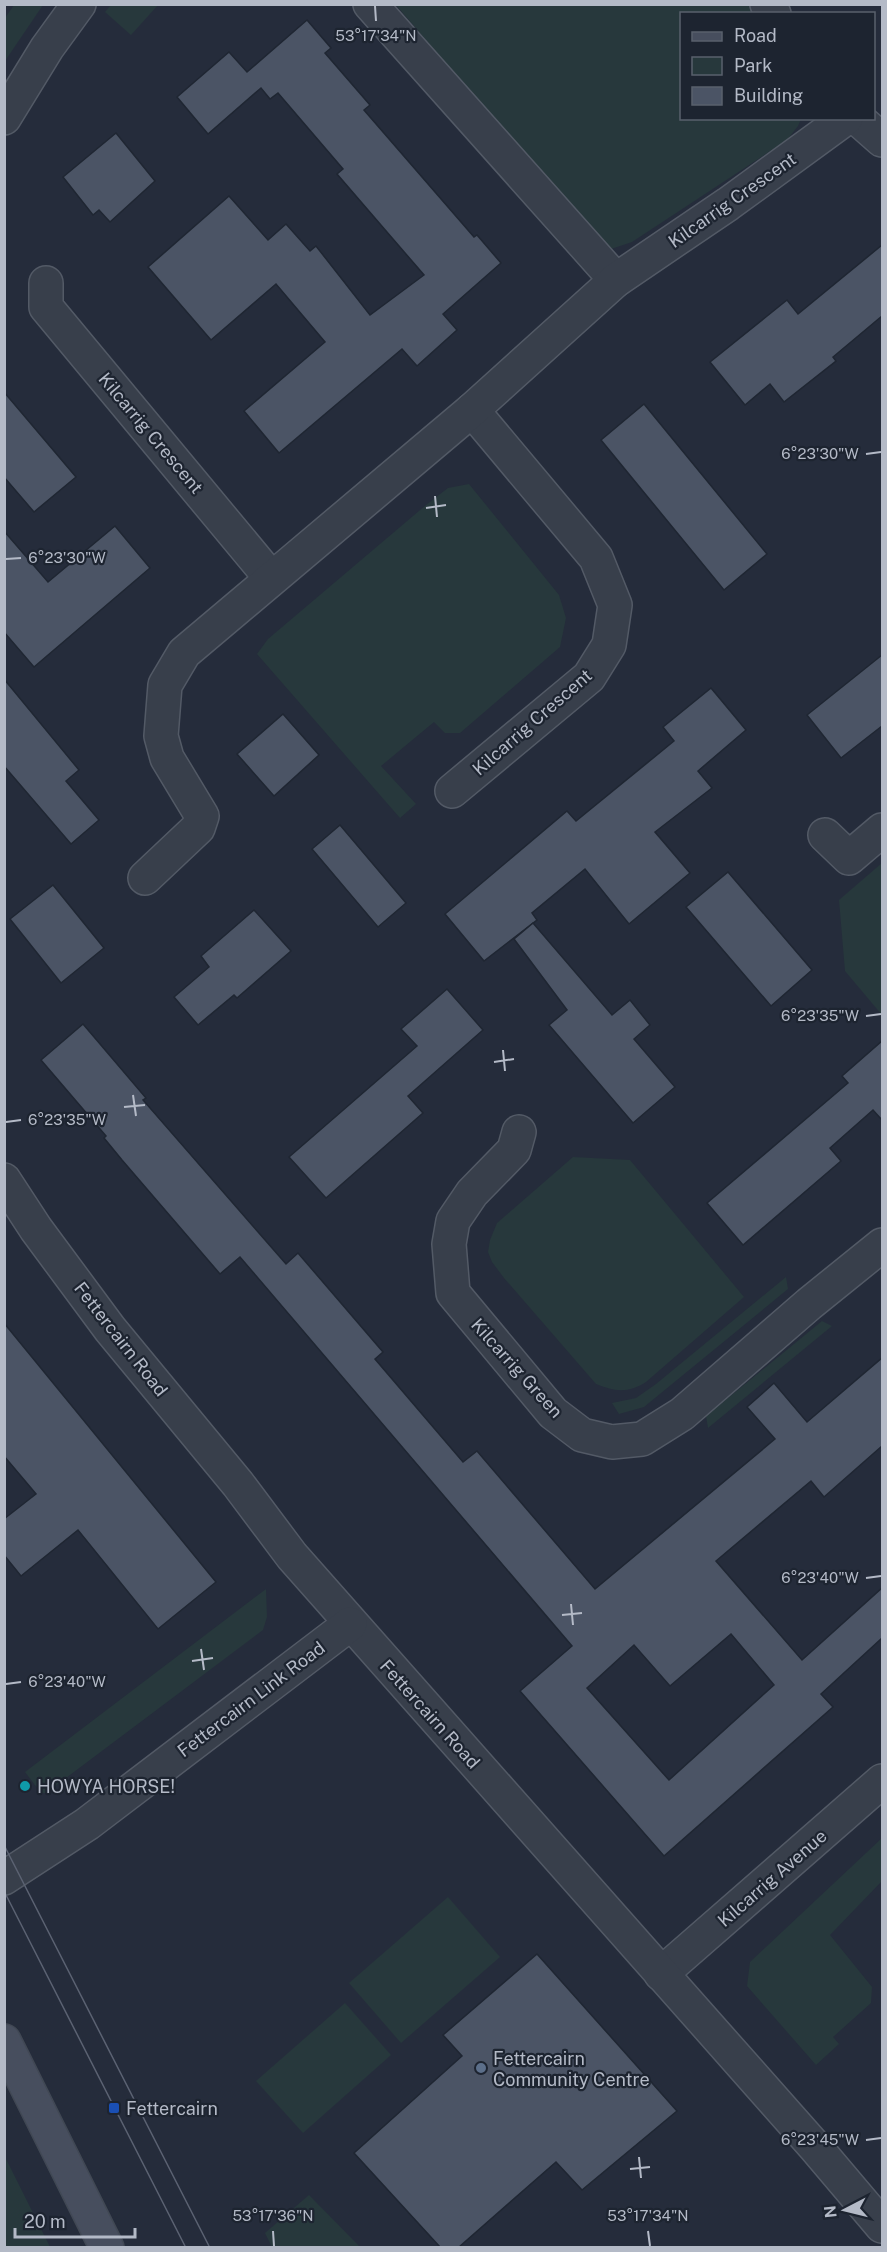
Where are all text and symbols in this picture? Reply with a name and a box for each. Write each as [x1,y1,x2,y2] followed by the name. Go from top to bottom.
[680,12,875,120] legend
[734,25,777,46] text: Road
[335,27,417,44] text: 53°17'34"N
[734,55,772,76] text: Park
[734,85,803,106] text: Building
[664,148,800,252] street label: Kilcarrig Crescent
[94,368,208,498] street label: Kilcarrig Crescent
[781,445,859,462] text: 6°23'30"W
[28,549,106,566] text: 6°23'30"W
[468,665,596,779] street label: Kilcarrig Crescent
[781,1007,859,1024] text: 6°23'35"W
[28,1111,106,1128] text: 6°23'35"W
[70,1278,172,1400] street label: Fettercairn Road
[467,1314,567,1422] street label: Kilcarrig Green
[781,1569,859,1586] text: 6°23'40"W
[173,1637,329,1761] street label: Fettercairn Link Road
[376,1655,484,1773] street label: Fettercairn Road
[28,1673,106,1690] text: 6°23'40"W
[37,1776,175,1797] place label: HOWYA HORSE!
[18,1779,32,1793] marker: HOWYA HORSE!
[713,1825,831,1931] street label: Kilcarrig Avenue
[493,2048,650,2090] place label: Fettercairn Community Centre
[474,2061,488,2075] marker: Fettercairn Community Centre
[126,2098,218,2119] place label: Fettercairn
[107,2101,121,2115] marker: Fettercairn
[781,2131,859,2148] text: 6°23'45"W
[815,2180,875,2240] north arrow
[15,2201,135,2239] scale bar
[820,2204,841,2219] text: N
[232,2207,314,2224] text: 53°17'36"N
[607,2207,689,2224] text: 53°17'34"N
[24,2211,66,2232] text: 20 m

